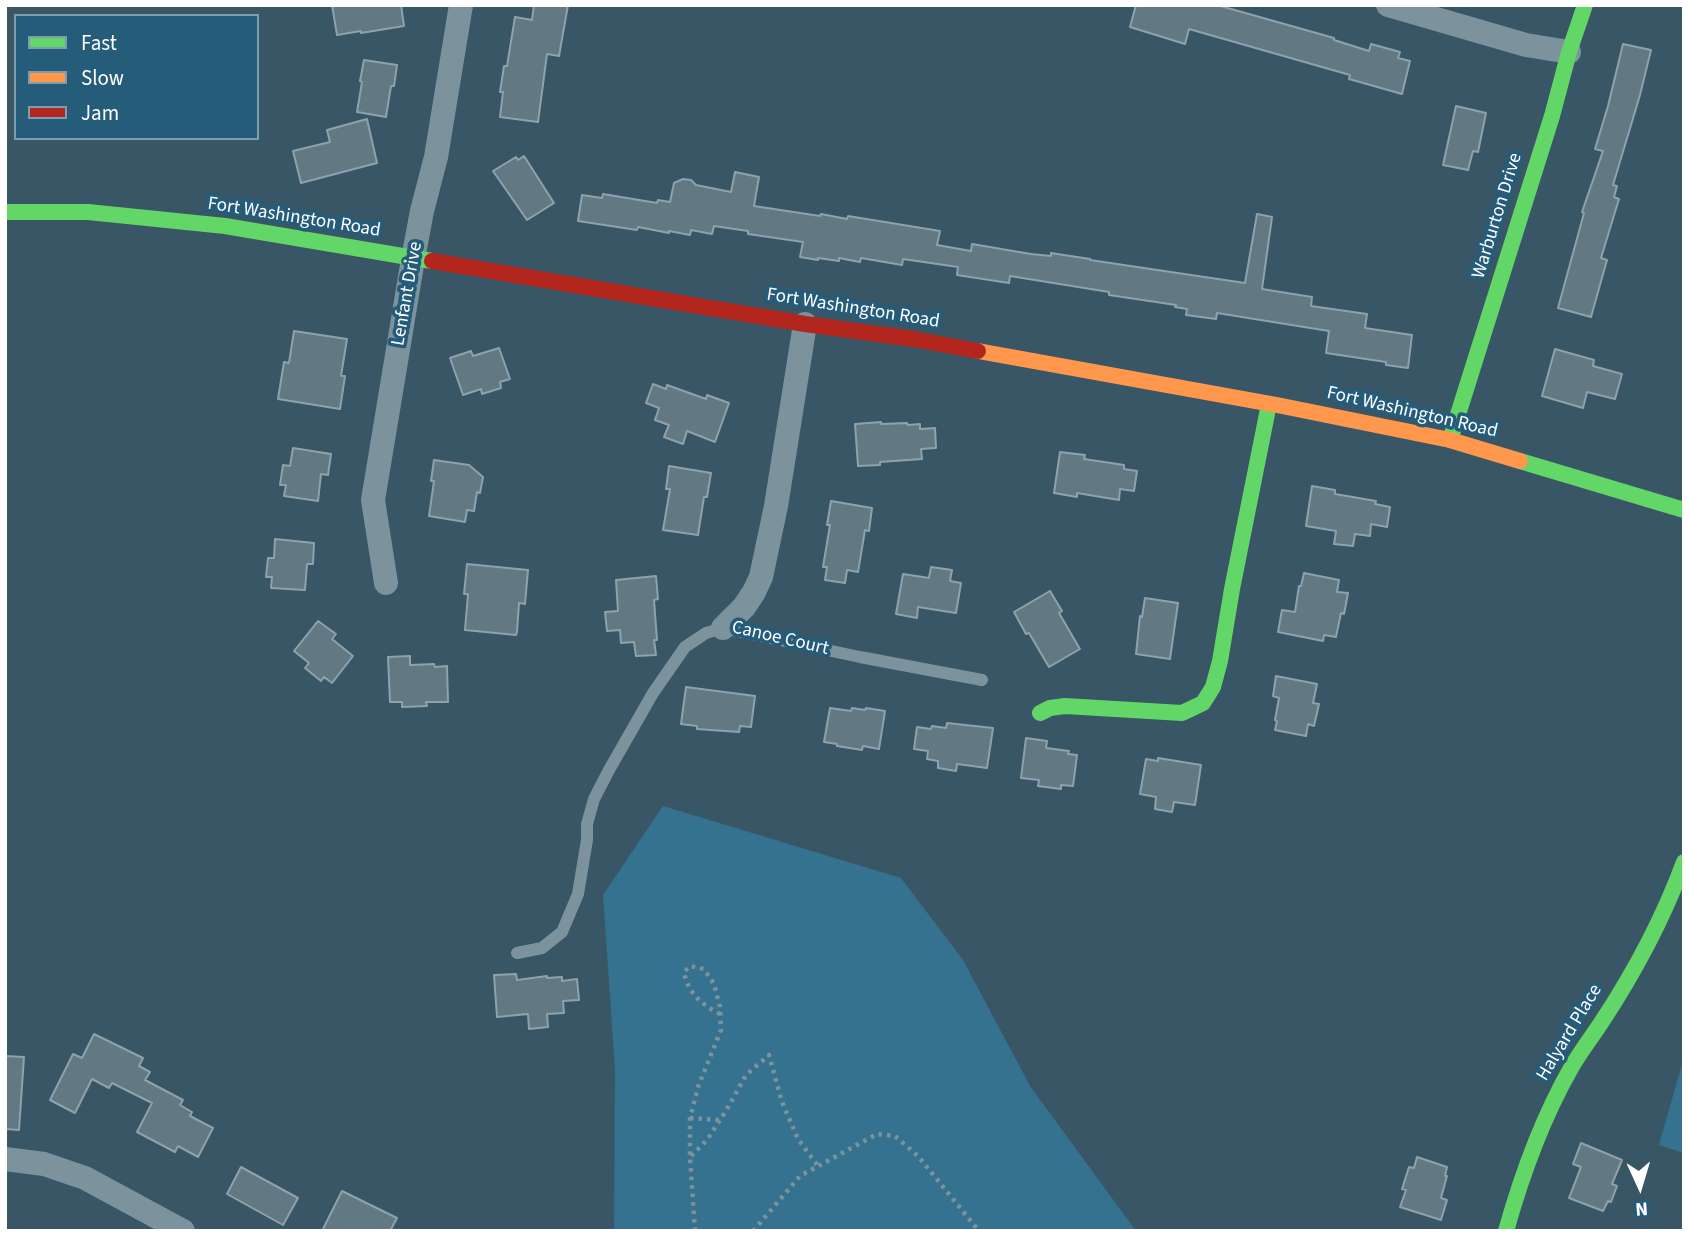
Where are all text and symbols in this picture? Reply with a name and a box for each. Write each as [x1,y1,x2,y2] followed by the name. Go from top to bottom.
[14,14,259,140] legend
[81,28,117,58] text: Fast
[81,63,124,93] text: Slow
[81,98,119,128] text: Jam
[1468,150,1528,282] street label: Warburton Drive
[206,193,382,243] street label: Fort Washington Road
[388,240,428,348] street label: Lenfant Drive
[765,284,941,334] street label: Fort Washington Road
[1324,382,1500,444] street label: Fort Washington Road
[729,617,831,661] street label: Canoe Court
[1532,981,1608,1085] street label: Halyard Place
[1605,1152,1675,1222] north arrow
[1634,1195,1649,1222] text: N

